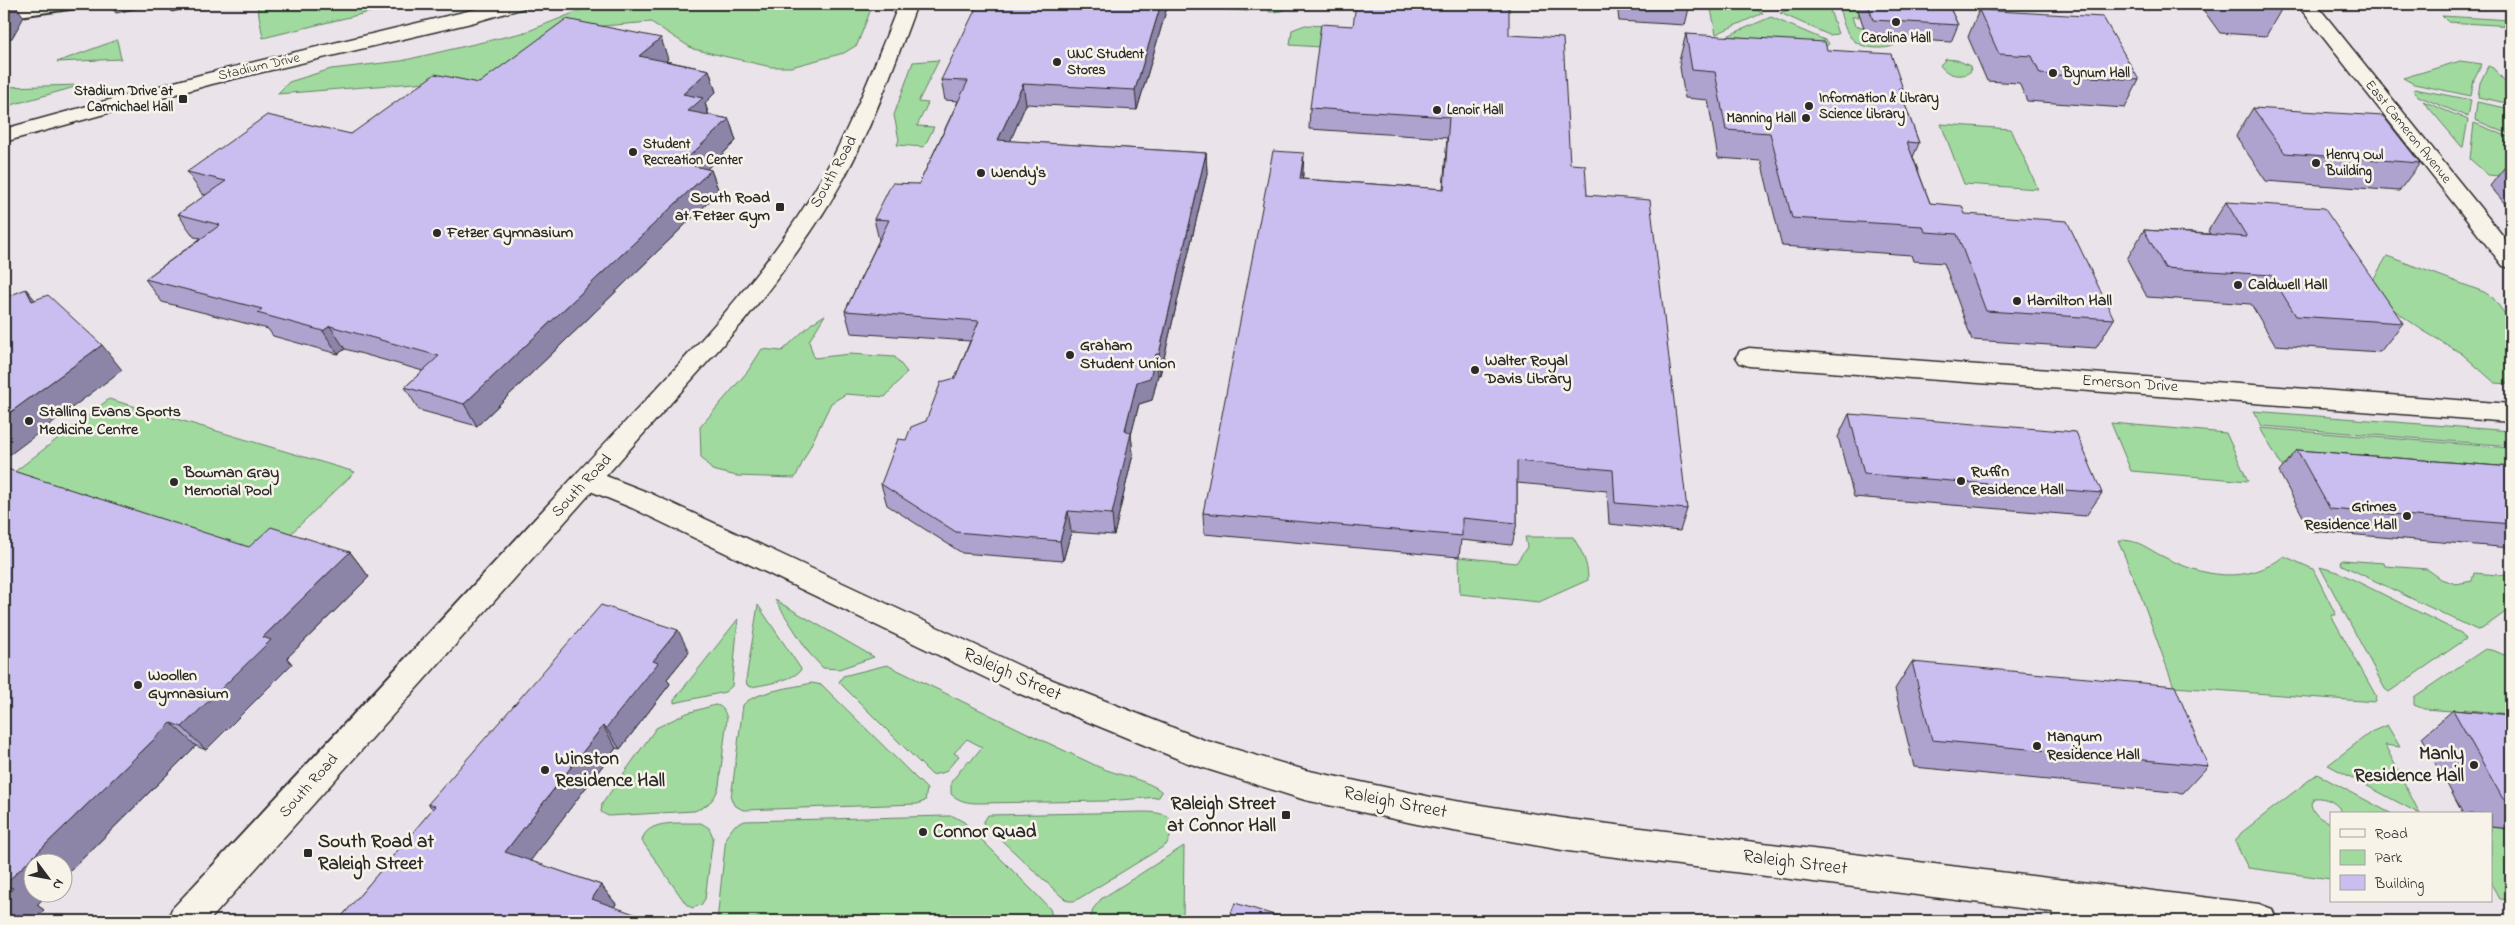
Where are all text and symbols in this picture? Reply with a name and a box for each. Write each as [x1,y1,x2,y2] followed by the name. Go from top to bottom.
[1890,16,1902,28] marker: Carolina Hall
[1861,28,1931,49] place label: Carolina Hall
[1067,44,1144,81] place label: UNC Student Stores
[216,47,303,87] street label: Stadium Drive
[1051,56,1063,68] marker: UNC Student Stores
[2062,63,2130,86] place label: Bynum Hall
[2047,67,2059,79] marker: Bynum Hall
[2360,76,2457,189] street label: East Cameron Avenue
[74,81,174,118] place label: Stadium Drive at Carmichael Hall
[1819,88,1939,127] place label: Information & Library Science Library
[177,93,189,105] marker: Stadium Drive at Carmichael Hall
[1447,100,1504,121] place label: Lenoir Hall
[1803,100,1815,112] marker: Information & Library Science Library
[1431,104,1443,116] marker: Lenoir Hall
[1727,108,1797,131] place label: Manning Hall
[1800,112,1812,124] marker: Manning Hall
[804,131,864,213] street label: South Road
[642,134,743,171] place label: Student Recreation Center
[2325,145,2384,184] place label: Henry Owl Building
[627,146,639,158] marker: Student Recreation Center
[2310,157,2322,169] marker: Henry Owl Building
[991,161,1046,186] place label: Wendy's
[975,167,987,179] marker: Wendy's
[675,186,771,229] place label: South Road at Fetzer Gym
[774,201,786,213] marker: South Road at Fetzer Gym
[446,221,574,246] place label: Fetzer Gymnasium
[431,227,443,239] marker: Fetzer Gymnasium
[2248,273,2328,297] place label: Caldwell Hall
[2232,279,2244,291] marker: Caldwell Hall
[2027,289,2112,313] place label: Hamilton Hall
[2011,295,2023,307] marker: Hamilton Hall
[1080,334,1175,376] place label: Graham Student Union
[1064,349,1076,361] marker: Graham Student Union
[1484,349,1571,392] place label: Walter Royal Davis Library
[1469,364,1481,376] marker: Walter Royal Davis Library
[2081,369,2180,399] street label: Emerson Drive
[39,400,181,442] place label: Stalling Evans Sports Medicine Centre
[23,415,35,427] marker: Stalling Evans Sports Medicine Centre
[546,449,618,523] street label: South Road
[1970,460,2064,502] place label: Ruffin Residence Hall
[183,461,279,503] place label: Bowman Gray Memorial Pool
[1955,475,1967,487] marker: Ruffin Residence Hall
[168,476,180,488] marker: Bowman Gray Memorial Pool
[2303,495,2397,537] place label: Grimes Residence Hall
[2401,510,2413,522] marker: Grimes Residence Hall
[958,641,1066,711] street label: Raleigh Street
[148,664,229,707] place label: Woollen Gymnasium
[132,679,144,691] marker: Woollen Gymnasium
[2046,725,2140,767] place label: Mangum Residence Hall
[2031,740,2043,752] marker: Mangum Residence Hall
[2354,741,2464,790] place label: Manly Residence Hall
[555,746,665,795] place label: Winston Residence Hall
[273,748,345,824] street label: South Road
[2468,759,2480,771] marker: Manly Residence Hall
[539,764,551,776] marker: Winston Residence Hall
[1340,780,1450,828] street label: Raleigh Street
[1167,791,1277,840] place label: Raleigh Street at Connor Hall
[1280,809,1292,821] marker: Raleigh Street at Connor Hall
[2330,812,2492,902] legend
[933,819,1037,846] place label: Connor Quad
[2375,823,2408,845] text: Road
[917,826,929,838] marker: Connor Quad
[318,829,434,880] place label: South Road at Raleigh Street
[1741,843,1850,885] street label: Raleigh Street
[302,847,314,859] marker: South Road at Raleigh Street
[2375,847,2403,869] text: Park
[22,852,72,902] north arrow
[2374,873,2424,896] text: Building
[46,875,69,894] text: N

